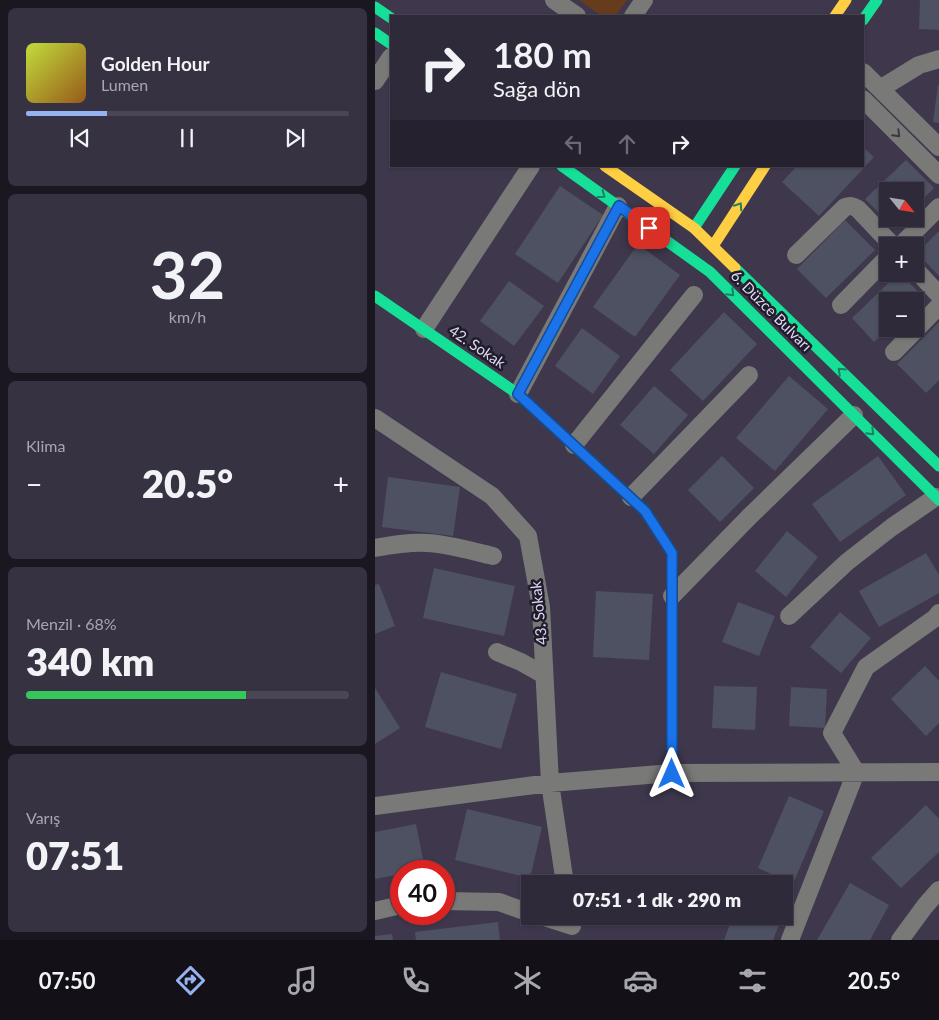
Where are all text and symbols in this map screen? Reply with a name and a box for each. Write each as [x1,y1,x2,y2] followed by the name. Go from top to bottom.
[493,33,592,75] text: 180 m
[410,35,475,100] icon: right
[101,52,210,75] text: Golden Hour
[101,75,148,94] text: Lumen
[493,75,581,102] text: Sağa dön
[66,124,94,152] icon: previous
[173,124,201,152] icon: pause
[281,124,309,152] icon: next
[891,128,900,137] one-way arrow
[560,130,588,158] icon: left
[613,130,641,158] icon: ahead
[666,130,694,158] icon: right
[879,182,924,228] north arrow
[879,182,924,337] map controls
[596,189,605,197] one-way arrow
[732,202,742,211] one-way arrow
[628,207,670,249] pin
[635,214,663,242] icon: arrive
[150,235,225,313] text: 32
[879,237,924,282] button: +
[728,266,816,354] street label: 6. Düzce Bulvarı
[725,287,734,296] one-way arrow
[879,292,924,337] button: −
[169,307,206,326] text: km/h
[446,321,509,372] street label: 42. Sokak
[838,368,847,377] one-way arrow
[865,427,874,436] one-way arrow
[26,436,65,455] text: Klima
[142,460,233,506] text: 20.5°
[26,467,42,501] text: −
[333,467,349,501] text: +
[526,580,550,646] street label: 43. Sokak
[26,614,117,633] text: Menzil · 68%
[26,638,154,684] text: 340 km
[645,747,697,799] position arrow
[26,808,60,827] text: Varış
[26,832,124,878] text: 07:51
[390,860,455,925] speed limit sign: 40
[573,888,741,911] text: 07:51 · 1 dk · 290 m
[173,963,208,998] icon: directions
[285,963,320,998] icon: music
[398,963,433,998] icon: phone
[510,963,545,998] icon: climate
[623,963,658,998] icon: car
[735,963,770,998] icon: filters
[39,967,95,994] text: 07:50
[848,967,900,994] text: 20.5°

